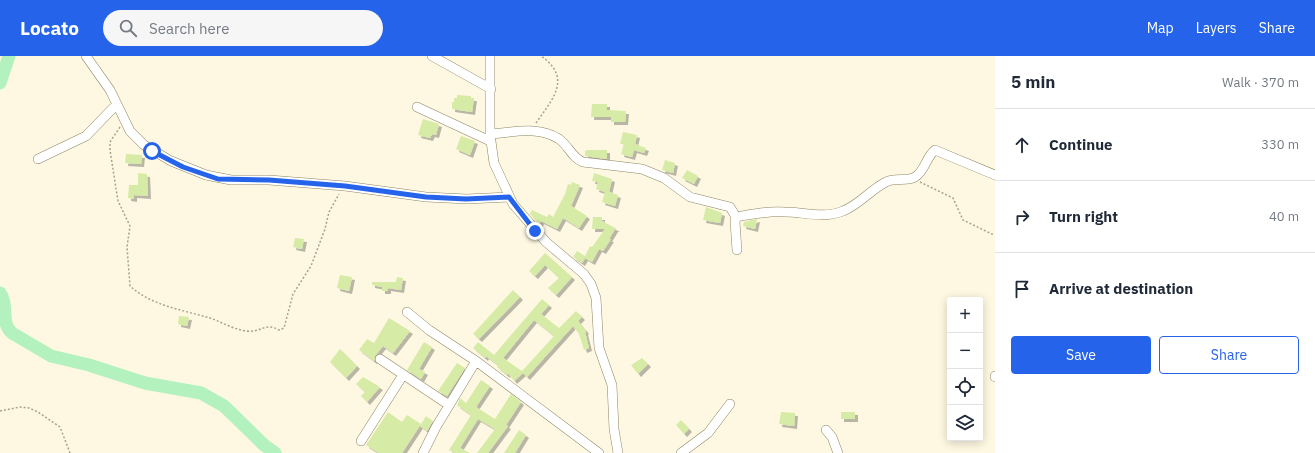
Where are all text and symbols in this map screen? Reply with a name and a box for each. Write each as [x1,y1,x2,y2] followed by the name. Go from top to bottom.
[103,10,383,46] search box
[20,16,79,40] text: Locato
[117,17,139,39] icon: search
[149,19,229,38] text: Search here
[1147,19,1174,37] text: Map
[1196,19,1237,37] text: Layers
[1259,19,1295,37] text: Share
[1011,71,1055,93] text: 5 min
[1222,74,1299,91] text: Walk · 370 m
[1011,134,1033,156] icon: ahead
[1049,135,1113,154] text: Continue
[1261,136,1299,153] text: 330 m
[143,142,161,160] route start
[1011,206,1033,228] icon: right
[1049,207,1118,226] text: Turn right
[1269,208,1299,225] text: 40 m
[526,222,544,240] route end
[1011,278,1033,300] icon: arrive
[1049,279,1193,298] text: Arrive at destination
[947,297,983,441] map controls
[947,297,983,333] button: +
[947,333,983,369] button: −
[1011,336,1151,374] button: Save
[1159,336,1299,374] button: Share
[947,369,983,405] button: locate
[947,405,983,441] button: layers

